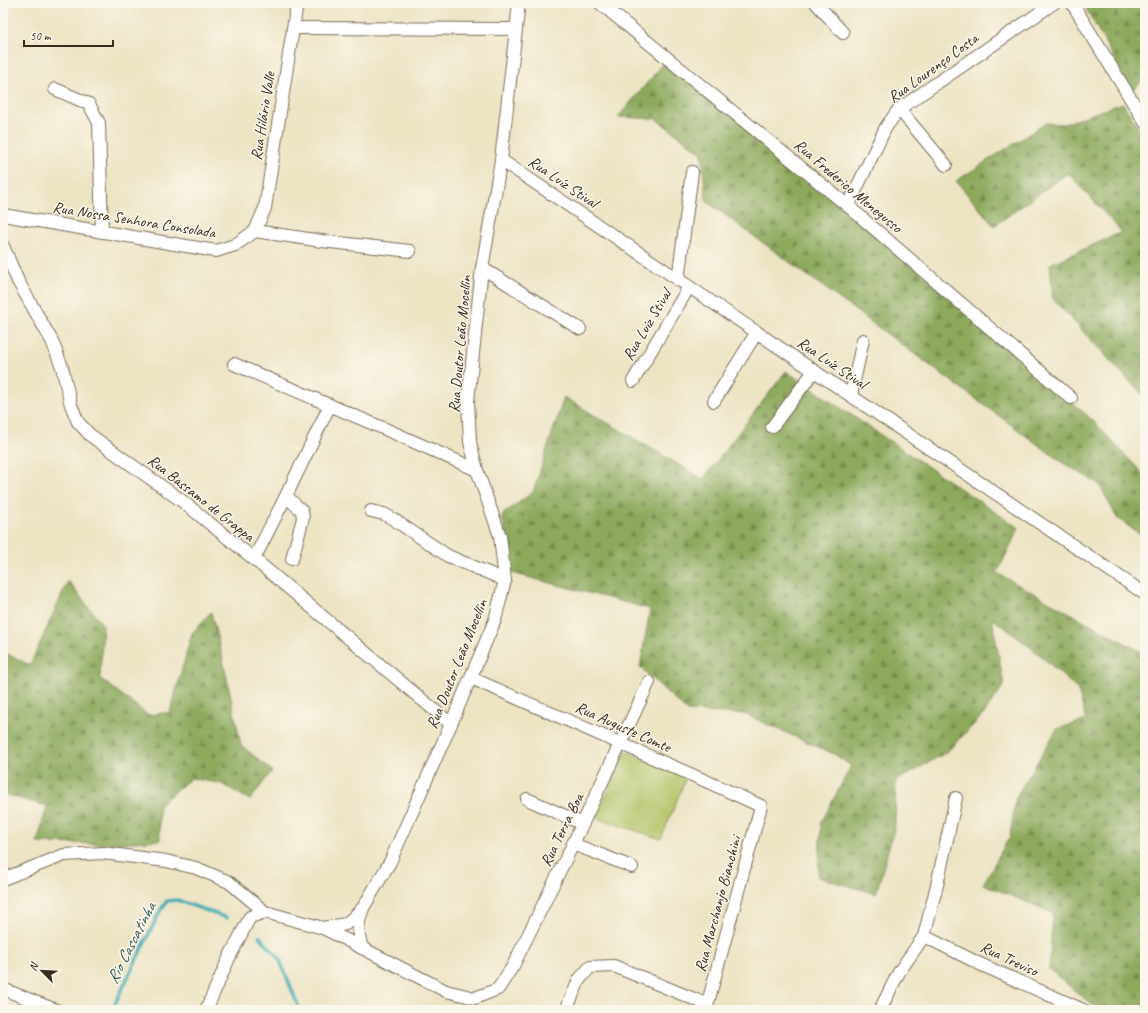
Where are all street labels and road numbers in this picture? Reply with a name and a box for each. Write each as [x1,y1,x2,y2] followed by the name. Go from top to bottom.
[884,28,983,107] street label: Rua Lourenço Costa
[246,69,280,161] street label: Rua Hilário Valle
[790,135,907,238] street label: Rua Frederico Menegusso
[524,151,604,214] street label: Rua Luíz Stival
[51,197,218,243] street label: Rua Nossa Senhora Consolada
[444,274,476,414] street label: Rua Doutor Leão Mocellin
[618,283,678,364] street label: Rua Luiz Stival
[793,332,873,395] street label: Rua Luíz Stival
[144,450,260,547] street label: Rua Bassamo de Grappa
[422,596,492,732] street label: Rua Doutor Leão Mocellin
[572,697,675,758] street label: Rua Auguste Comte
[536,789,589,870] street label: Rua Terra Boa
[690,832,746,974] street label: Rua Marchanjo Bianchini
[977,937,1043,982] street label: Rua Treviso

